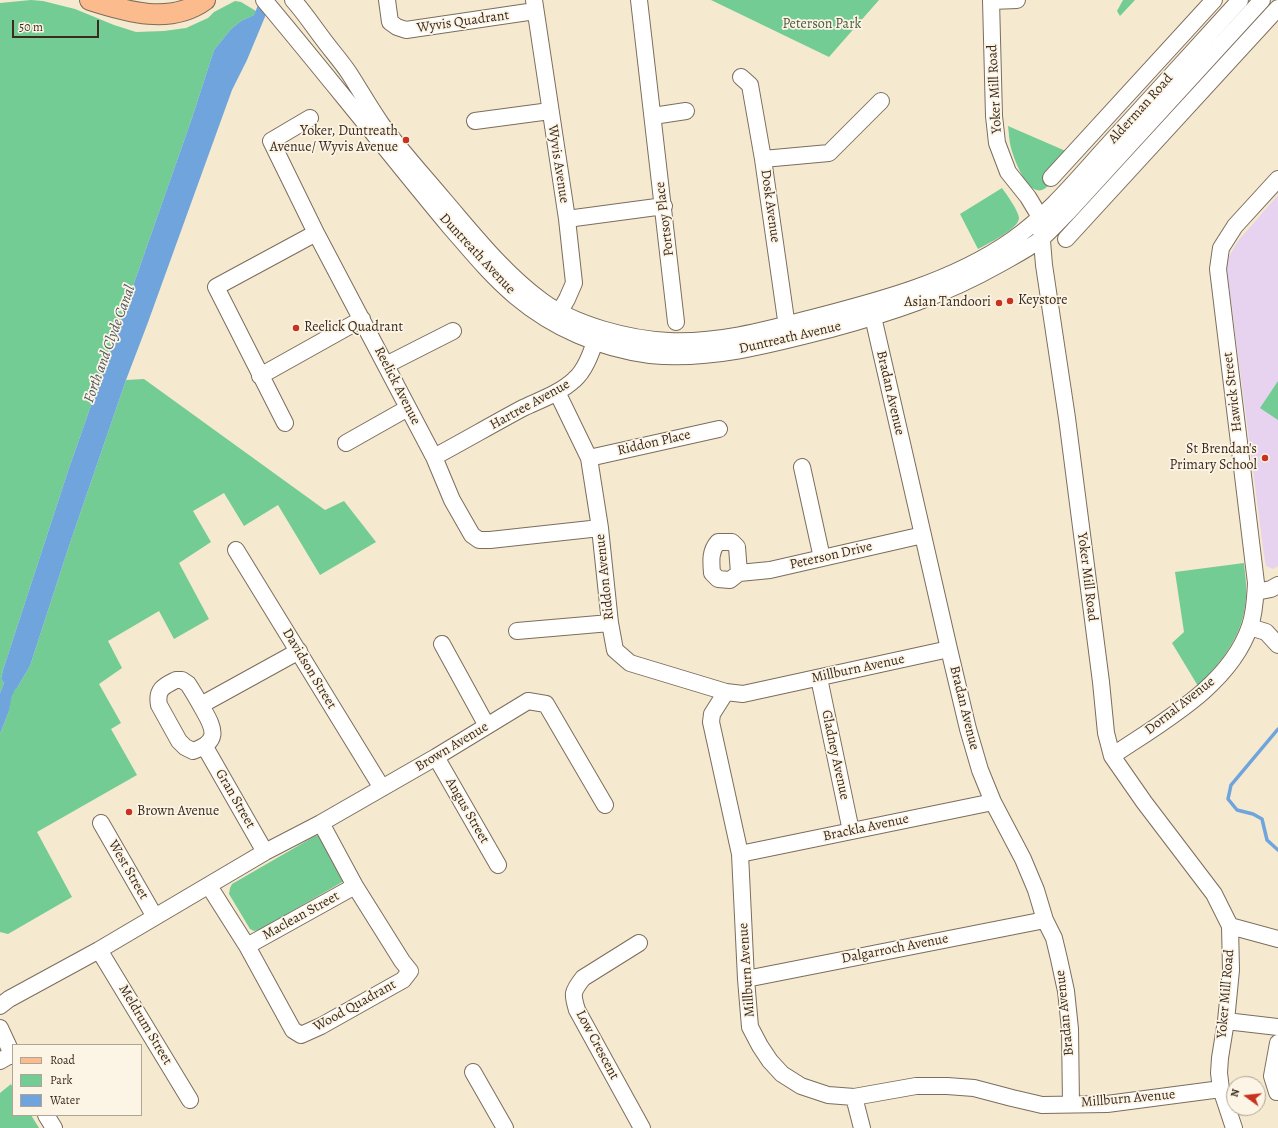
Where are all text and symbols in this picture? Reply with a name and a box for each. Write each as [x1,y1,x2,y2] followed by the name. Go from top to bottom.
[416,7,510,37] street label: Wyvis Quadrant
[14,12,101,38] scale bar
[783,17,861,33] park label: Peterson Park
[19,19,43,35] text: 50 m
[984,44,1006,134] street label: Yoker Mill Road
[1105,71,1177,147] street label: Alderman Road
[270,124,398,156] place label: Yoker, Duntreath Avenue/ Wyvis Avenue
[544,124,572,204] street label: Wyvis Avenue
[401,135,411,145] marker: Yoker, Duntreath Avenue/ Wyvis Avenue
[757,168,783,244] street label: Dosk Avenue
[652,181,678,257] street label: Portsoy Place
[435,210,519,298] street label: Duntreath Avenue
[80,283,140,405] water label: Forth and Clyde Canal
[1018,293,1068,309] place label: Keystore
[904,295,991,311] place label: Asian Tandoori
[1005,296,1015,306] marker: Keystore
[994,298,1004,308] marker: Asian Tandoori
[737,318,843,358] street label: Duntreath Avenue
[304,320,403,336] place label: Reelick Quadrant
[291,323,301,333] marker: Reelick Quadrant
[370,344,424,428] street label: Reelick Avenue
[872,349,908,437] street label: Bradan Avenue
[1220,351,1246,433] street label: Hawick Street
[487,376,573,434] street label: Hartree Avenue
[616,426,692,460] street label: Riddon Place
[1169,442,1257,474] place label: St Brendan's Primary School
[1260,453,1270,463] marker: St Brendan's Primary School
[1073,532,1101,622] street label: Yoker Mill Road
[592,533,618,621] street label: Riddon Avenue
[788,538,874,574] street label: Peterson Drive
[278,626,340,712] street label: Davidson Street
[810,651,906,687] street label: Millburn Avenue
[945,664,983,752] street label: Bradan Avenue
[1142,673,1218,739] street label: Dornal Avenue
[817,709,853,801] street label: Gladney Avenue
[412,719,492,775] street label: Brown Avenue
[211,766,259,832] street label: Gran Street
[441,775,493,847] street label: Angus Street
[137,804,219,820] place label: Brown Avenue
[124,807,134,817] marker: Brown Avenue
[822,811,910,845] street label: Brackla Avenue
[104,837,152,903] street label: West Street
[260,888,342,944] street label: Maclean Street
[735,922,759,1018] street label: Millburn Avenue
[840,930,950,968] street label: Dalgarroch Avenue
[1214,949,1238,1039] street label: Yoker Mill Road
[1052,969,1078,1057] street label: Bradan Avenue
[311,976,399,1036] street label: Wood Quadrant
[114,982,176,1068] street label: Meldrum Street
[572,1007,622,1083] street label: Low Crescent
[12,1044,142,1116] legend
[50,1052,75,1068] text: Road
[50,1072,73,1088] text: Park
[1226,1076,1266,1116] north arrow
[1080,1087,1176,1111] street label: Millburn Avenue
[1227,1087,1243,1099] text: N
[50,1092,80,1108] text: Water

